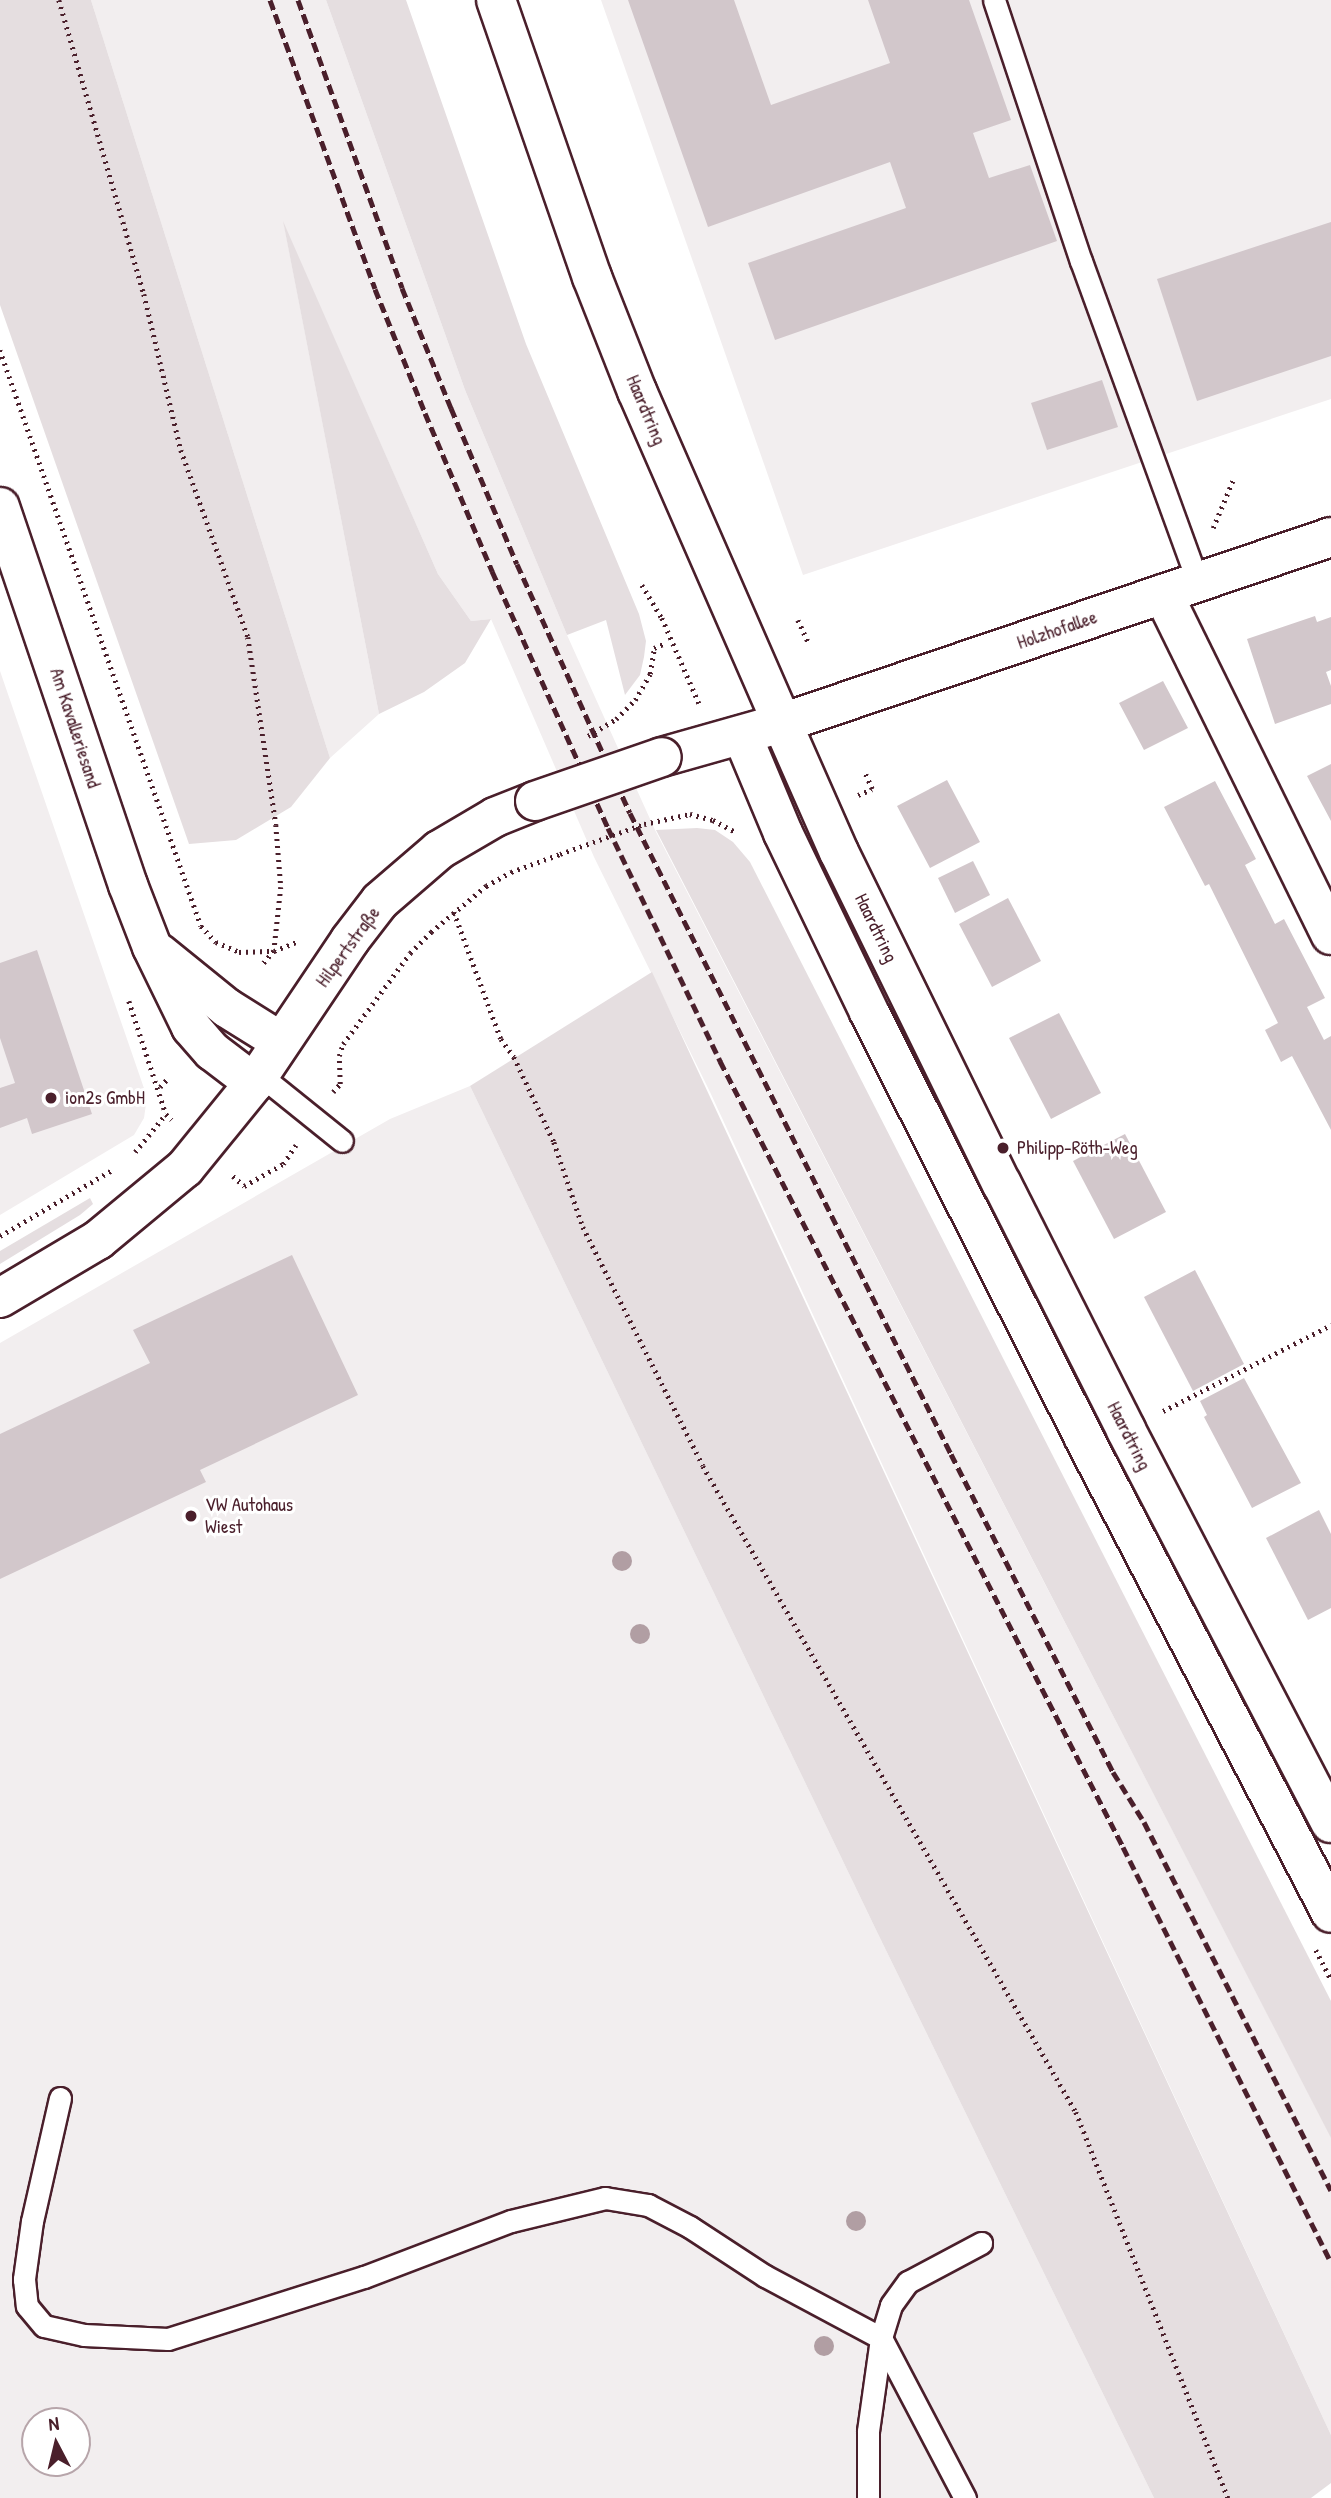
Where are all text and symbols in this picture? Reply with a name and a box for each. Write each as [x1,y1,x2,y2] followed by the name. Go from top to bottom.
[621,372,671,448] street label: Haardtring
[1014,606,1100,654] street label: Holzhofallee
[45,665,105,791] street label: Am Kavalleriesand
[850,890,902,966] street label: Haardtring
[311,902,385,992] street label: Hilpertstraße
[65,1087,145,1109] place label: ion2s GmbH
[43,1090,59,1106] marker: ion2s GmbH
[1017,1137,1138,1159] place label: Philipp-Röth-Weg
[995,1140,1011,1156] marker: Philipp-Röth-Weg
[1102,1398,1156,1474] street label: Haardtring
[205,1494,293,1538] place label: VW Autohaus Wiest
[183,1508,199,1524] marker: VW Autohaus Wiest
[21,2407,91,2477] north arrow
[47,2410,60,2437] text: N

